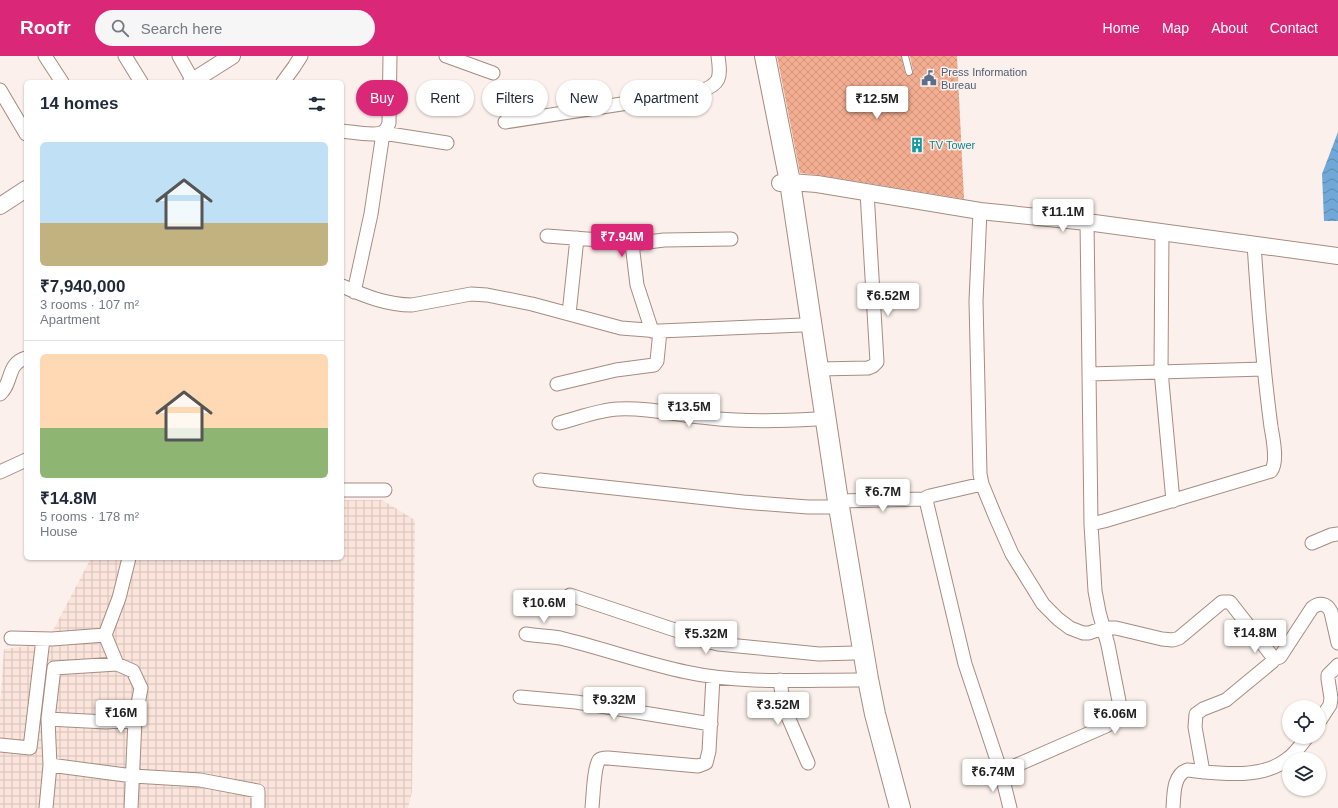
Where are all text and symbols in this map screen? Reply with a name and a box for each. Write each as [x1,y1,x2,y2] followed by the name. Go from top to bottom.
[95,10,375,46] search box
[20,17,71,38] text: Roofr
[109,17,131,39] icon: search
[141,20,222,37] text: Search here
[1103,20,1140,36] text: Home
[1162,20,1189,36] text: Map
[1211,20,1248,36] text: About
[1270,20,1318,36] text: Contact
[941,66,1027,91] place label: Press Information Bureau
[920,69,938,87] public building icon: Press Information Bureau
[356,80,408,116] chip: Buy
[416,80,474,116] chip: Rent
[482,80,548,116] chip: Filters
[556,80,612,116] chip: New
[620,80,712,116] chip: Apartment
[844,86,910,120] pin: ₹12.5M
[855,91,899,106] text: ₹12.5M
[306,93,328,115] icon: filters
[40,94,118,113] text: 14 homes
[908,136,926,154] building icon: TV Tower
[929,139,976,151] place label: TV Tower
[148,168,220,240] icon: home
[1030,199,1096,233] pin: ₹11.1M
[1042,204,1084,219] text: ₹11.1M
[589,224,655,258] pin: ₹7.94M
[600,229,644,244] text: ₹7.94M
[40,277,125,296] text: ₹7,940,000
[855,283,921,317] pin: ₹6.52M
[866,288,910,303] text: ₹6.52M
[40,297,139,312] text: 3 rooms · 107 m²
[40,312,100,327] text: Apartment
[148,380,220,452] icon: home
[656,394,722,428] pin: ₹13.5M
[667,399,711,414] text: ₹13.5M
[855,479,911,513] pin: ₹6.7M
[865,484,901,499] text: ₹6.7M
[40,489,97,508] text: ₹14.8M
[40,509,139,524] text: 5 rooms · 178 m²
[40,524,78,539] text: House
[511,590,577,624] pin: ₹10.6M
[522,595,566,610] text: ₹10.6M
[1222,620,1288,654] pin: ₹14.8M
[673,621,739,655] pin: ₹5.32M
[1233,625,1277,640] text: ₹14.8M
[684,626,728,641] text: ₹5.32M
[581,687,647,721] pin: ₹9.32M
[592,692,636,707] text: ₹9.32M
[745,692,811,726] pin: ₹3.52M
[756,697,800,712] text: ₹3.52M
[97,700,145,734] pin: ₹16M
[1282,700,1326,796] map controls
[1282,700,1326,744] button: locate
[1082,701,1148,735] pin: ₹6.06M
[105,705,137,720] text: ₹16M
[1093,706,1137,721] text: ₹6.06M
[1282,752,1326,796] button: layers
[960,759,1026,793] pin: ₹6.74M
[971,764,1015,779] text: ₹6.74M

